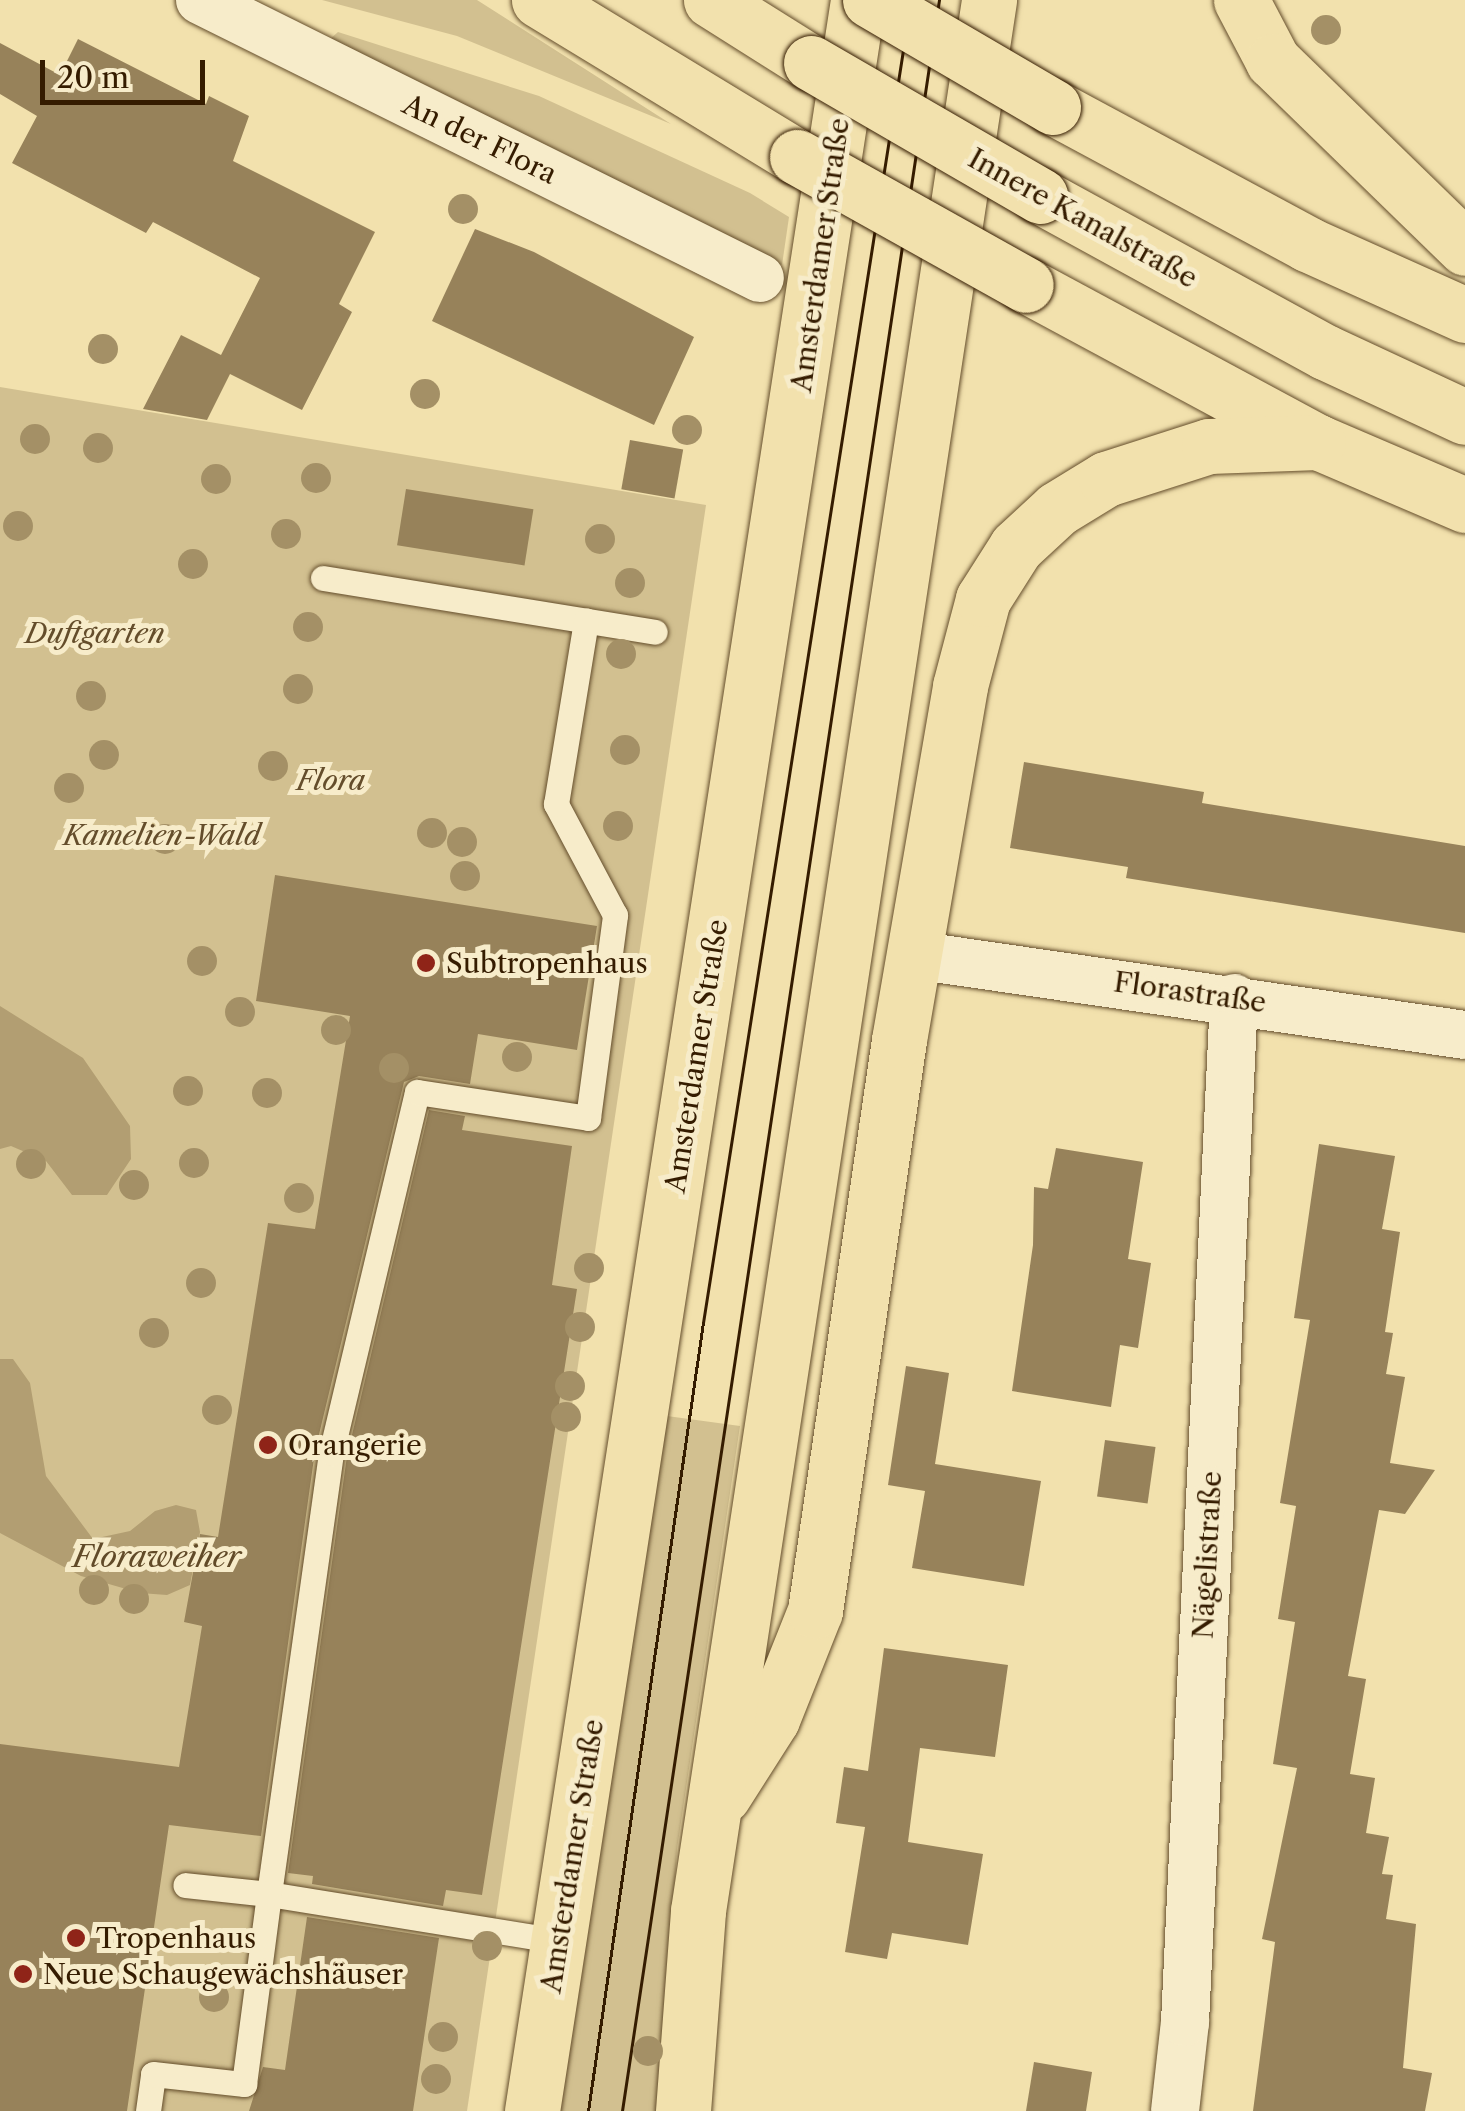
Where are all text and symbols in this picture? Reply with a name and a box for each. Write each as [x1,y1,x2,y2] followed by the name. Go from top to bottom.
[45,40,210,102] scale bar
[57,59,129,96] text: 20 m
[397,87,563,191] street label: An der Flora
[784,116,856,394] street label: Amsterdamer Straße
[963,141,1203,295] street label: Innere Kanalstraße
[25,616,165,650] park label: Duftgarten
[297,763,365,797] park label: Flora
[63,818,261,852] park label: Kamelien-Wald
[658,917,734,1195] street label: Amsterdamer Straße
[446,946,648,980] place label: Subtropenhaus
[415,952,437,974] marker: Subtropenhaus
[1112,965,1268,1019] street label: Florastraße
[288,1428,422,1462] place label: Orangerie
[257,1434,279,1456] marker: Orangerie
[1186,1470,1228,1640] street label: Nägelistraße
[73,1539,241,1575] water label: Floraweiher
[534,1717,610,1995] street label: Amsterdamer Straße
[96,1921,256,1955] place label: Tropenhaus
[65,1927,87,1949] marker: Tropenhaus
[43,1957,403,1991] place label: Neue Schaugewächshäuser
[12,1963,34,1985] marker: Neue Schaugewächshäuser

